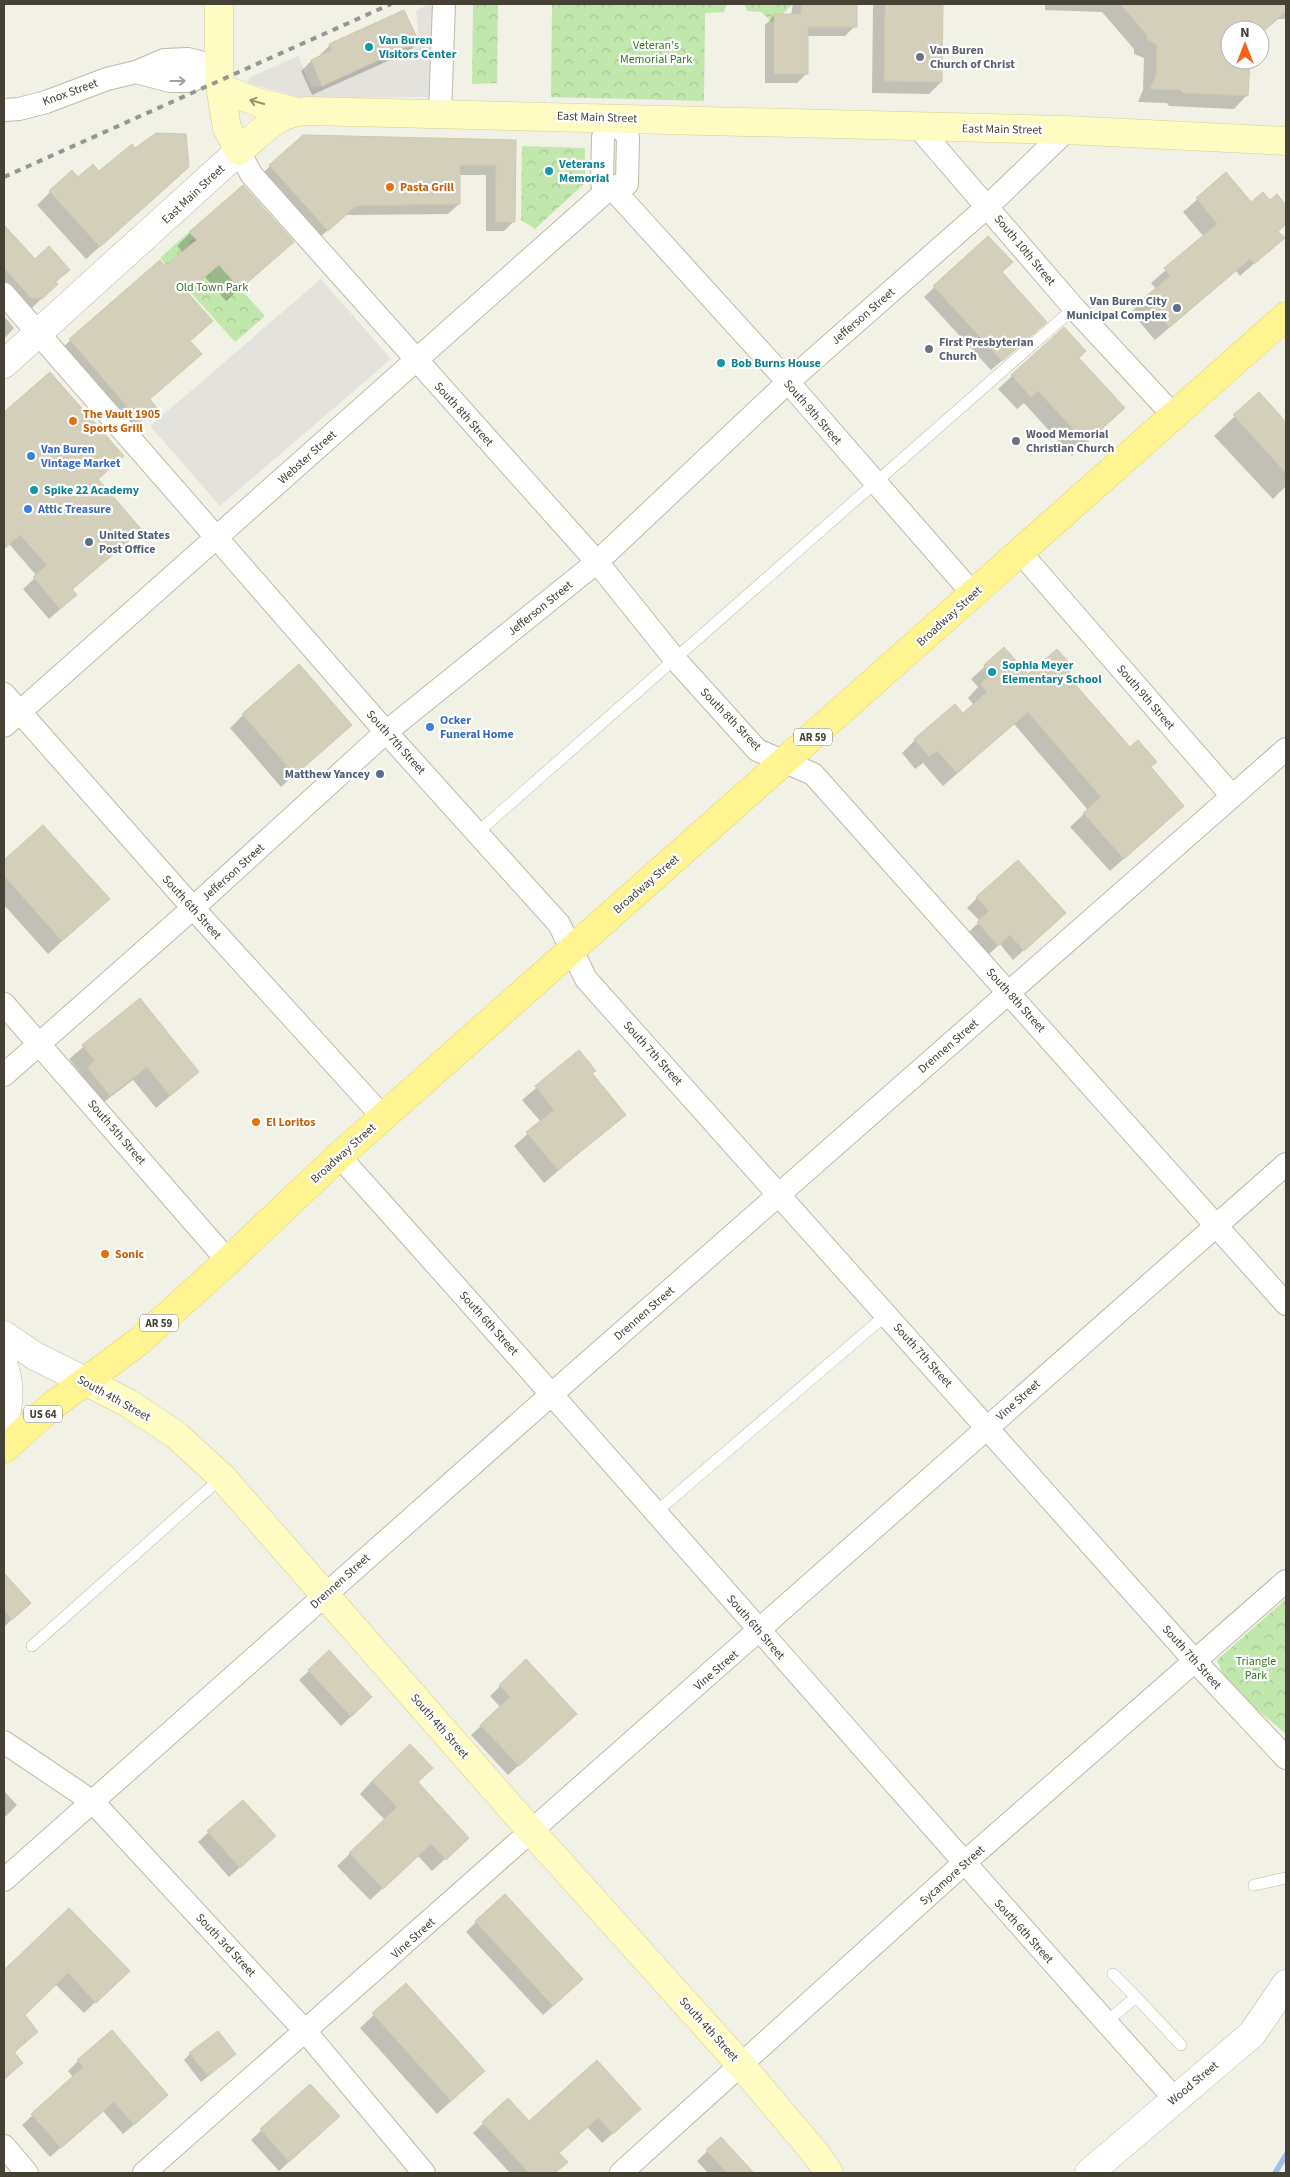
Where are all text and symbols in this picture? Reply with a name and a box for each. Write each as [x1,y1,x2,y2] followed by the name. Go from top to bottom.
[1220,20,1270,70] north arrow
[1240,23,1250,43] text: N
[378,32,457,63] place label: Van Buren Visitors Center
[620,37,692,68] park label: Veteran's Memorial Park
[363,41,375,53] marker: Van Buren Visitors Center
[929,42,1015,73] place label: Van Buren Church of Christ
[914,51,926,63] marker: Van Buren Church of Christ
[40,75,100,110] street label: Knox Street
[170,76,186,86] one-way arrow
[250,97,266,107] one-way arrow
[557,108,637,127] street label: East Main Street
[962,120,1042,139] street label: East Main Street
[558,156,610,187] place label: Veterans Memorial
[158,161,229,228] street label: East Main Street
[543,165,555,177] marker: Veterans Memorial
[400,179,454,196] place label: Pasta Grill
[384,181,396,193] marker: Pasta Grill
[990,211,1059,289] street label: South 10th Street
[176,279,248,296] park label: Old Town Park
[828,284,899,349] street label: Jefferson Street
[1067,293,1168,324] place label: Van Buren City Municipal Complex
[1171,302,1183,314] marker: Van Buren City Municipal Complex
[939,334,1034,365] place label: First Presbyterian Church
[923,343,935,355] marker: First Presbyterian Church
[731,355,821,372] place label: Bob Burns House
[715,357,727,369] marker: Bob Burns House
[779,376,846,449] street label: South 9th Street
[430,378,497,450] street label: South 8th Street
[83,406,160,437] place label: The Vault 1905 Sports Grill
[67,415,79,427] marker: The Vault 1905 Sports Grill
[1026,426,1114,457] place label: Wood Memorial Christian Church
[274,427,340,488] street label: Webster Street
[1010,435,1022,447] marker: Wood Memorial Christian Church
[40,441,121,472] place label: Van Buren Vintage Market
[25,450,37,462] marker: Van Buren Vintage Market
[44,482,140,499] place label: Spike 22 Academy
[28,484,40,496] marker: Spike 22 Academy
[37,501,111,518] place label: Attic Treasure
[22,503,34,515] marker: Attic Treasure
[99,527,170,558] place label: United States Post Office
[83,536,95,548] marker: United States Post Office
[504,577,576,640] street label: Jefferson Street
[913,582,986,650] street label: Broadway Street
[1002,657,1102,688] place label: Sophia Meyer Elementary School
[1112,661,1179,734] street label: South 9th Street
[986,666,998,678] marker: Sophia Meyer Elementary School
[696,684,765,755] street label: South 8th Street
[362,706,429,778] street label: South 7th Street
[440,712,514,743] place label: Ocker Funeral Home
[424,721,436,733] marker: Ocker Funeral Home
[794,729,832,746] road number: AR 59
[285,766,371,783] place label: Matthew Yancey
[374,768,386,780] marker: Matthew Yancey
[198,840,268,905] street label: Jefferson Street
[610,851,683,918] street label: Broadway Street
[158,871,225,943] street label: South 6th Street
[982,964,1049,1036] street label: South 8th Street
[914,1015,982,1078] street label: Drennen Street
[619,1017,686,1089] street label: South 7th Street
[83,1096,150,1169] street label: South 5th Street
[266,1114,316,1131] place label: El Loritos
[250,1116,262,1128] marker: El Loritos
[307,1119,380,1187] street label: Broadway Street
[115,1246,145,1263] place label: Sonic
[99,1248,111,1260] marker: Sonic
[610,1282,678,1345] street label: Drennen Street
[455,1287,522,1359] street label: South 6th Street
[140,1315,178,1332] road number: AR 59
[889,1319,956,1391] street label: South 7th Street
[74,1371,153,1426] street label: South 4th Street
[993,1376,1044,1425] street label: Vine Street
[24,1406,62,1422] road number: US 64
[307,1550,374,1613] street label: Drennen Street
[722,1591,789,1664] street label: South 6th Street
[1158,1621,1225,1693] street label: South 7th Street
[690,1646,742,1695] street label: Vine Street
[1236,1653,1276,1684] park label: Triangle Park
[406,1690,473,1763] street label: South 4th Street
[916,1842,989,1909] street label: Sycamore Street
[990,1895,1057,1967] street label: South 6th Street
[192,1910,260,1981] street label: South 3rd Street
[388,1914,439,1963] street label: Vine Street
[675,1993,742,2065] street label: South 4th Street
[1164,2057,1222,2110] street label: Wood Street

